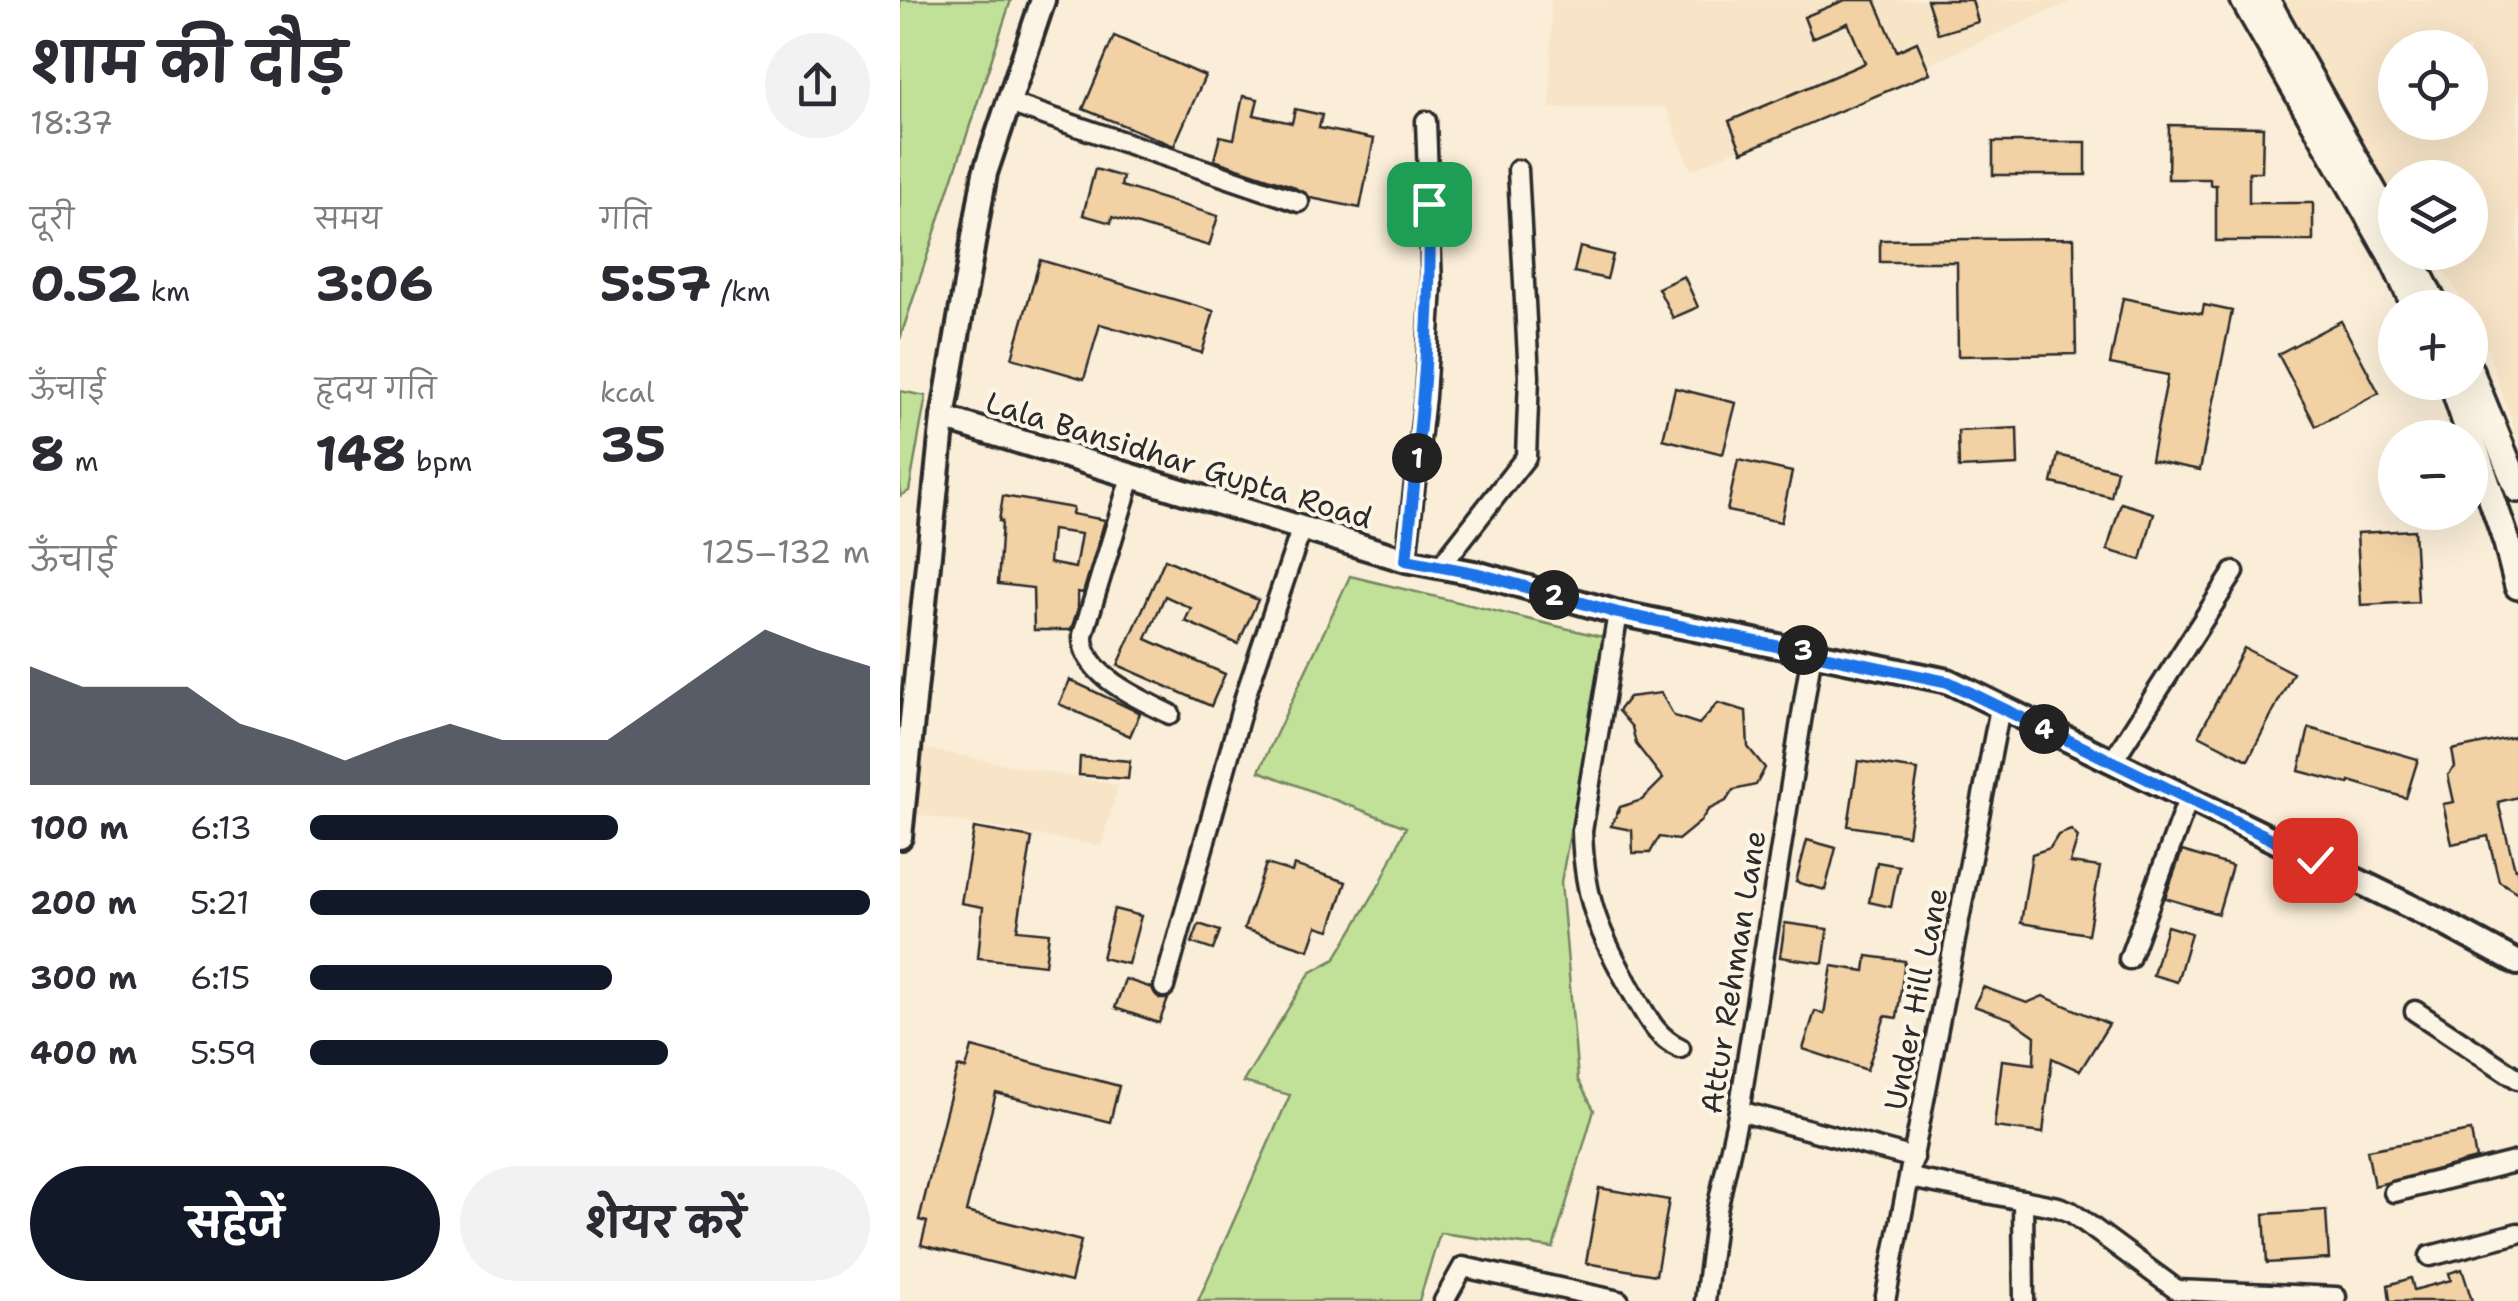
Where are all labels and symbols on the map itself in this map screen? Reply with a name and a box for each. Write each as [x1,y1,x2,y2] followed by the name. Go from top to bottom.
[1387,162,1472,247] pin
[981,382,1377,538] street label: Lala Bansidhar Gupta Road
[1392,433,1442,483] pin: 1
[1529,570,1579,620] pin: 2
[1778,625,1828,675] pin: 3
[2019,704,2069,754] pin: 4
[2273,818,2358,903] pin
[1690,827,1776,1117] street label: Attur Rehman Lane
[1874,884,1958,1114] street label: Under Hill Lane

